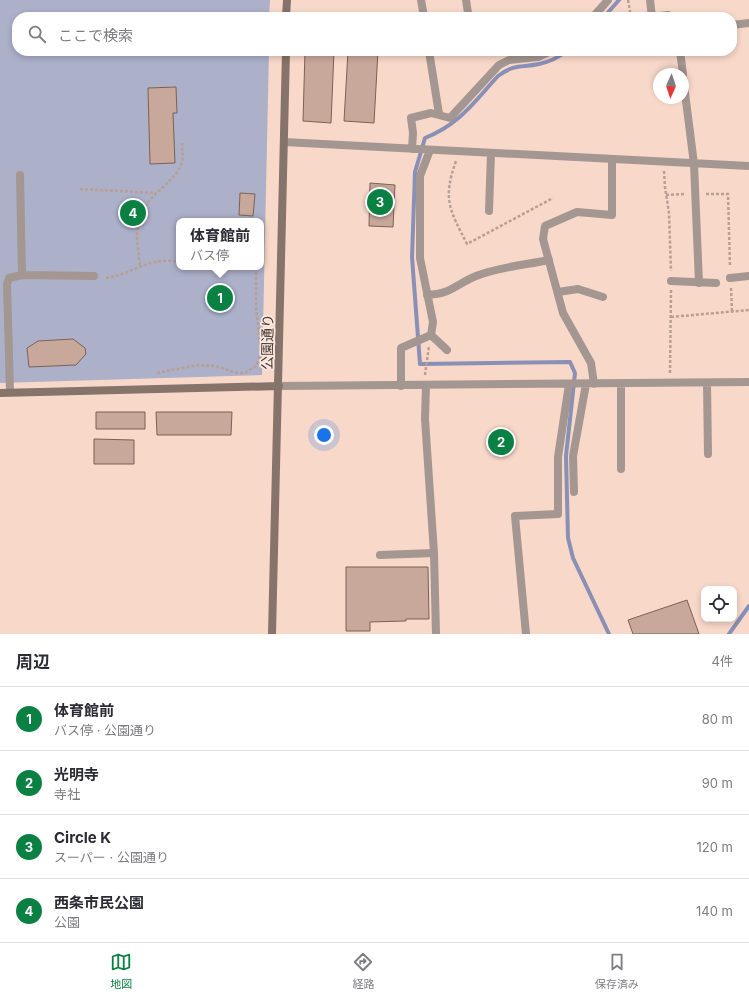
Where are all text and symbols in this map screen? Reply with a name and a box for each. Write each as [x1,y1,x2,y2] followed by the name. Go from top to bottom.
[12,12,737,56] search box
[26,23,48,45] icon: search
[58,26,133,45] text: ここで検索
[653,68,689,104] north arrow
[367,187,393,217] pin: 3
[120,198,146,228] pin: 4
[176,218,264,270] popup
[190,226,250,245] text: 体育館前
[190,247,229,263] text: バス停
[207,283,233,313] pin: 1
[258,314,276,370] street label: 公園通り
[314,425,334,445] your location
[488,427,514,457] pin: 2
[701,586,737,622] map controls
[701,586,737,622] button: locate
[16,652,50,672] text: 周辺
[712,653,733,669] text: 4件
[54,701,114,720] text: 体育館前
[26,711,32,727] text: 1
[702,711,733,727] text: 80 m
[54,722,156,738] text: バス停 · 公園通り
[54,765,99,784] text: 光明寺
[25,775,33,791] text: 2
[702,775,733,791] text: 90 m
[54,786,80,802] text: 寺社
[54,828,111,847] text: Circle K
[25,839,33,855] text: 3
[697,839,733,855] text: 120 m
[54,849,169,865] text: スーパー · 公園通り
[54,893,144,912] text: 西条市民公園
[25,903,33,919] text: 4
[696,903,733,919] text: 140 m
[54,914,80,930] text: 公園
[110,951,132,991] tab: 地図
[352,951,374,991] tab: 経路
[595,951,639,991] tab: 保存済み

